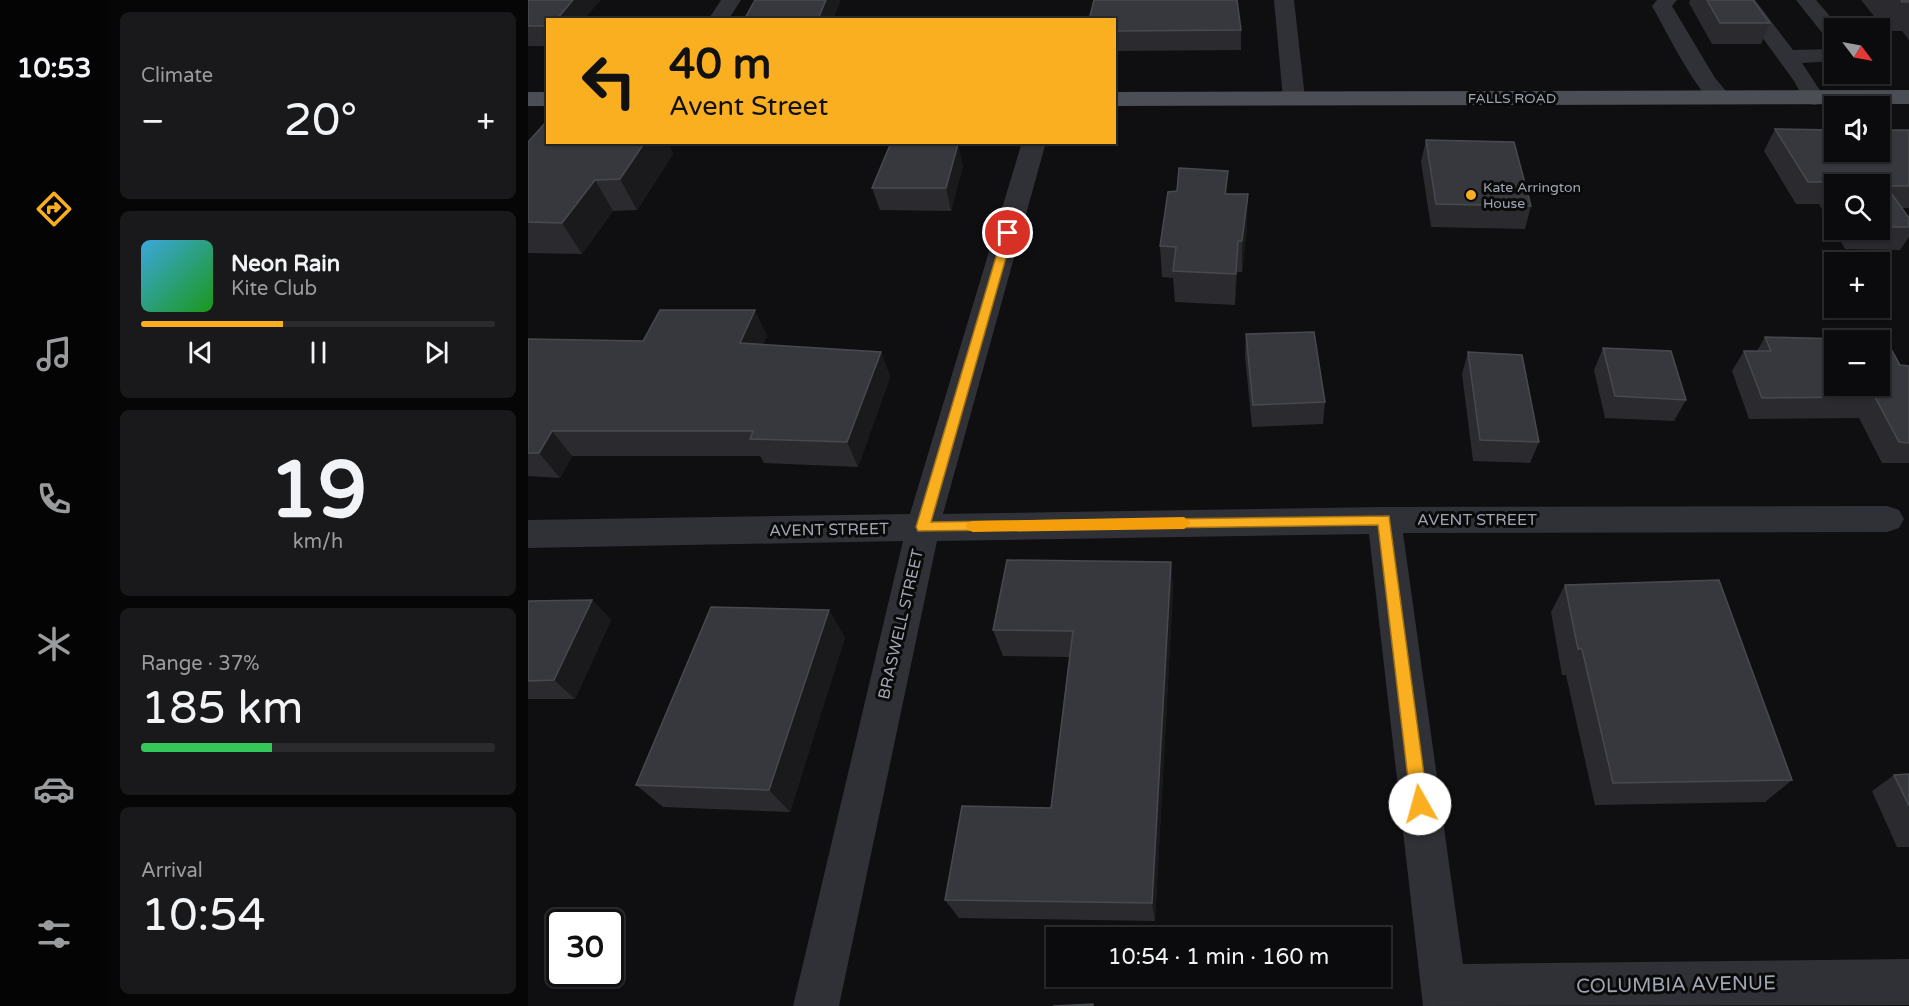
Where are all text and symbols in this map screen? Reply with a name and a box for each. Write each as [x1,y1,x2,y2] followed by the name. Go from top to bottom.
[1824,18,1890,84] north arrow
[1824,18,1890,396] map controls
[669,39,771,90] text: 40 m
[570,42,648,120] icon: left
[17,52,91,85] text: 10:53
[141,64,213,88] text: Climate
[669,90,828,123] text: Avent Street
[1468,90,1556,107] street label: FALLS ROAD
[284,94,357,148] text: 20°
[1824,96,1890,162] button: sound
[141,102,165,141] text: −
[476,102,495,141] text: +
[1824,174,1890,240] button: search
[1483,179,1581,212] place label: Kate Arrington House
[33,188,75,230] icon: directions
[1464,188,1478,202] marker: Kate Arrington House
[982,207,1033,258] pin
[991,216,1024,249] icon: arrive
[231,251,340,277] text: Neon Rain
[1824,252,1890,318] button: +
[231,277,317,301] text: Kite Club
[1824,330,1890,396] button: −
[33,333,75,375] icon: music
[184,336,217,369] icon: previous
[302,336,335,369] icon: pause
[420,336,453,369] icon: next
[269,444,367,538] text: 19
[33,478,75,520] icon: phone
[1417,510,1537,530] street label: AVENT STREET
[769,519,889,541] street label: AVENT STREET
[293,530,343,554] text: km/h
[874,547,928,701] street label: BRASWELL STREET
[33,623,75,665] icon: climate
[141,652,260,676] text: Range · 37%
[141,682,303,736] text: 185 km
[33,768,75,810] icon: car
[1388,772,1452,836] position arrow
[141,859,203,883] text: Arrival
[141,889,266,943] text: 10:54
[546,909,624,987] speed limit sign: 30
[33,913,75,955] icon: filters
[1108,944,1329,970] text: 10:54 · 1 min · 160 m
[1576,971,1776,999] street label: COLUMBIA AVENUE

